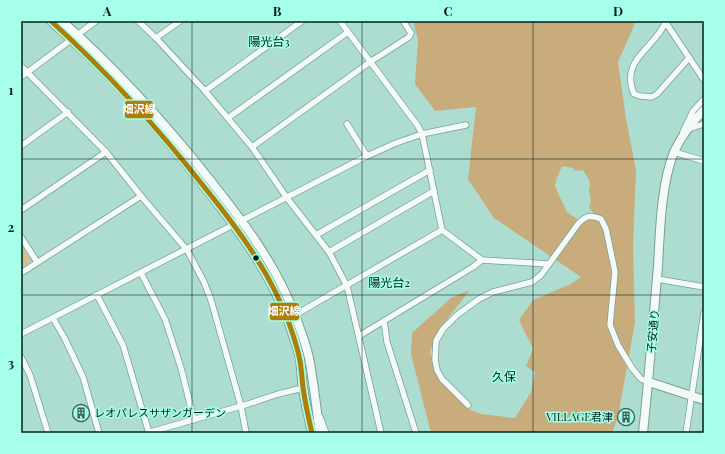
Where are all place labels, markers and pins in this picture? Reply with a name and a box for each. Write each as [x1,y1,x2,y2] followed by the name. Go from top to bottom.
[251,253,261,263] unlabelled marker
[71,403,91,423] building icon: レオパレスサザンガーデン
[94,405,226,420] place label: レオパレスサザンガーデン
[616,407,636,427] building icon: VILLAGE君津
[545,409,613,424] place label: VILLAGE君津

